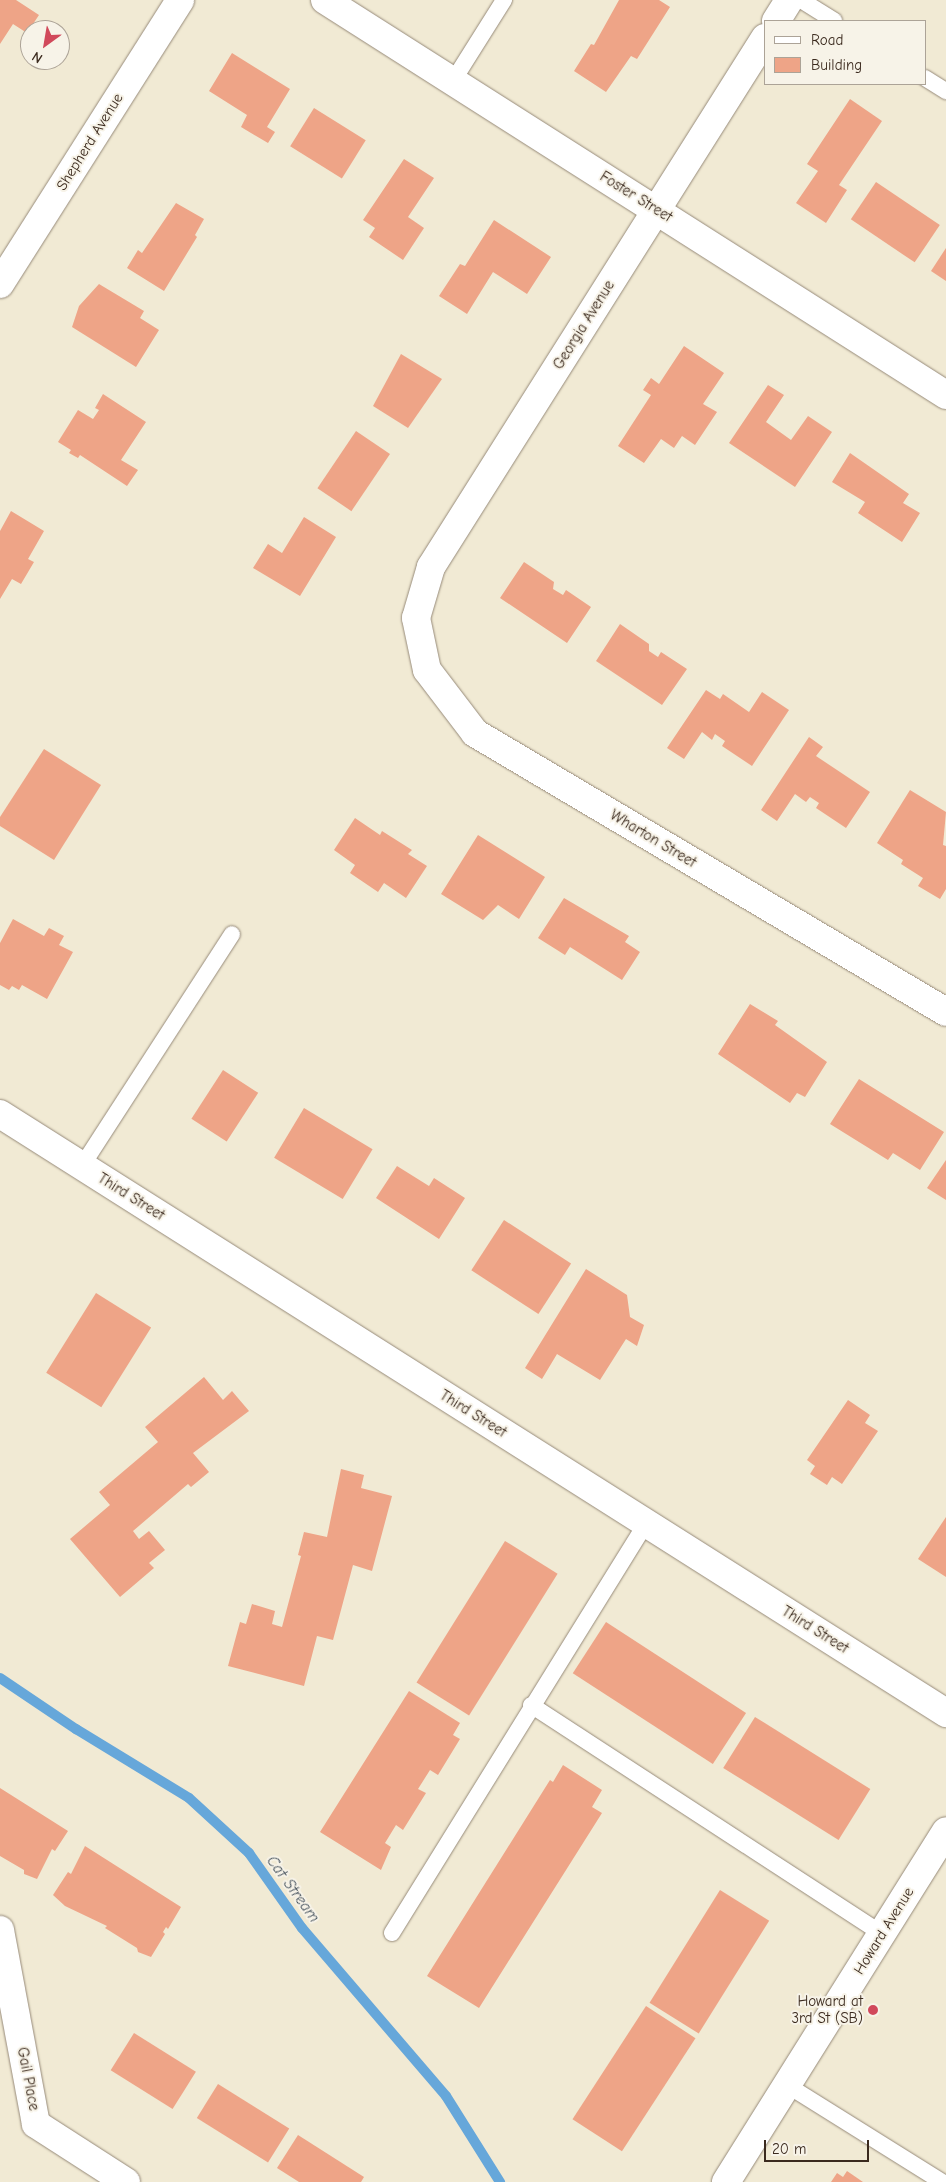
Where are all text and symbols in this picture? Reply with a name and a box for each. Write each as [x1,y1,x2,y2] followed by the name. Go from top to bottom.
[20,20,70,70] north arrow
[764,20,926,85] legend
[811,31,843,49] text: Road
[29,48,46,67] text: N
[811,56,862,74] text: Building
[53,90,127,194] street label: Shepherd Avenue
[597,168,675,226] street label: Foster Street
[549,277,619,373] street label: Georgia Avenue
[607,806,699,872] street label: Wharton Street
[94,1169,168,1225] street label: Third Street
[436,1386,510,1442] street label: Third Street
[778,1602,852,1658] street label: Third Street
[262,1852,324,1926] water label: Cat Stream
[850,1884,918,1978] street label: Howard Avenue
[791,1992,863,2027] place label: Howard at 3rd St (SB)
[867,2004,879,2016] marker: Howard at 3rd St (SB)
[13,2046,43,2112] street label: Gail Place
[766,2130,871,2162] scale bar
[772,2140,806,2158] text: 20 m

